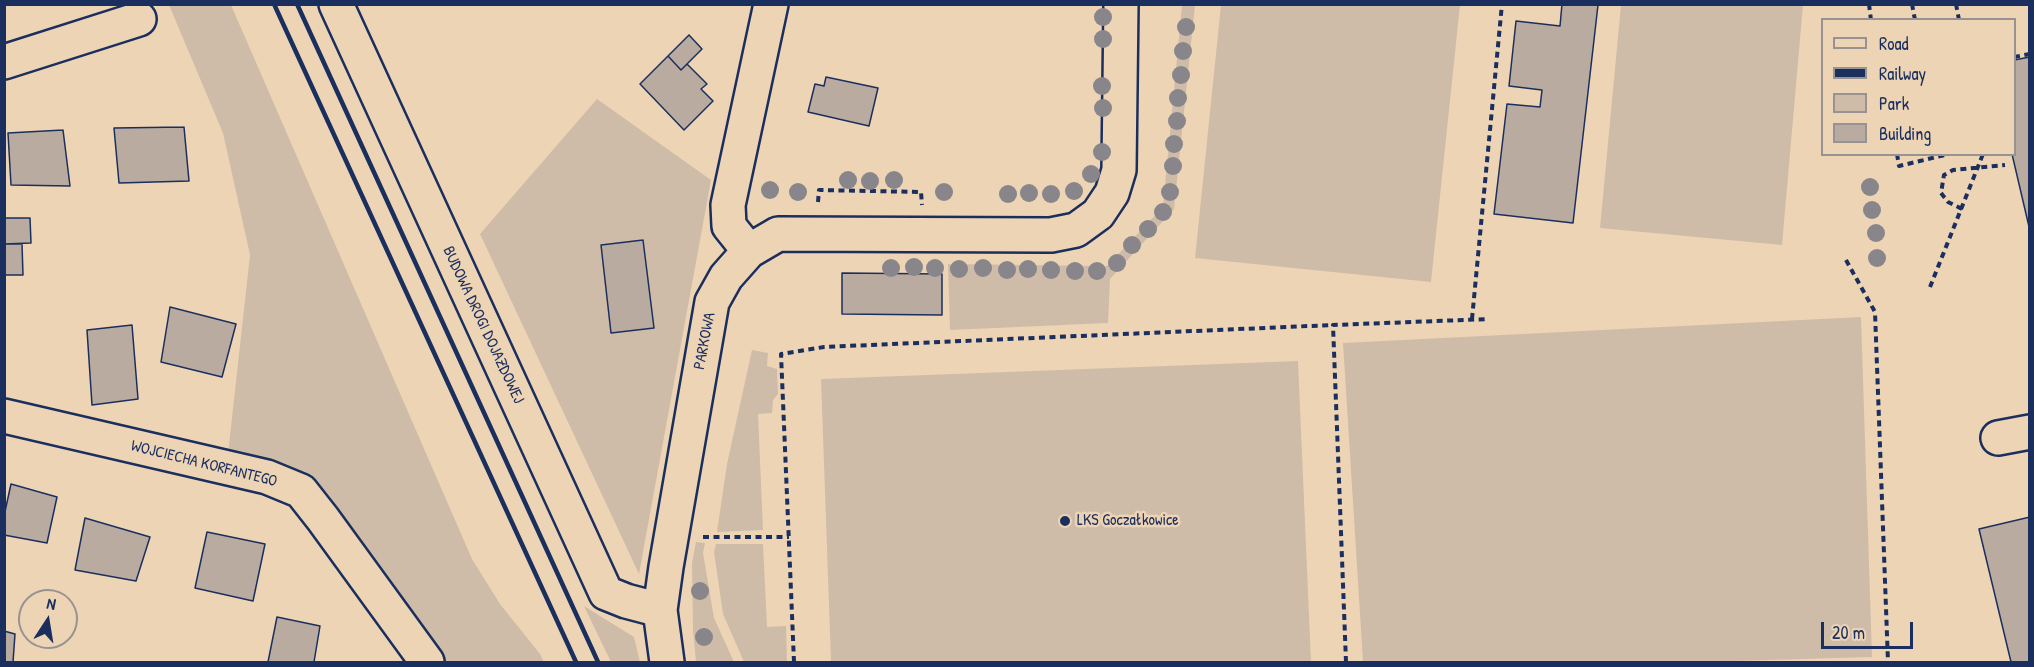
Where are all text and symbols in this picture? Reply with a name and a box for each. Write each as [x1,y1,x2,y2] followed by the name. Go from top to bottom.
[1821,18,2016,156] legend
[1879,31,1909,56] text: Road
[1879,61,1926,86] text: Railway
[1879,91,1909,116] text: Park
[1879,121,1931,146] text: Building
[438,243,528,407] street label: BUDOWA DROGI DOJAZDOWEJ
[690,311,720,371] street label: PARKOWA
[129,437,279,491] street label: WOJCIECHA KORFANTEGO
[1077,511,1179,531] place label: LKS Goczałkowice
[1058,514,1072,528] marker: LKS Goczałkowice
[18,589,78,649] north arrow
[45,592,58,615] text: N
[1824,610,1916,648] scale bar
[1832,620,1865,645] text: 20 m

